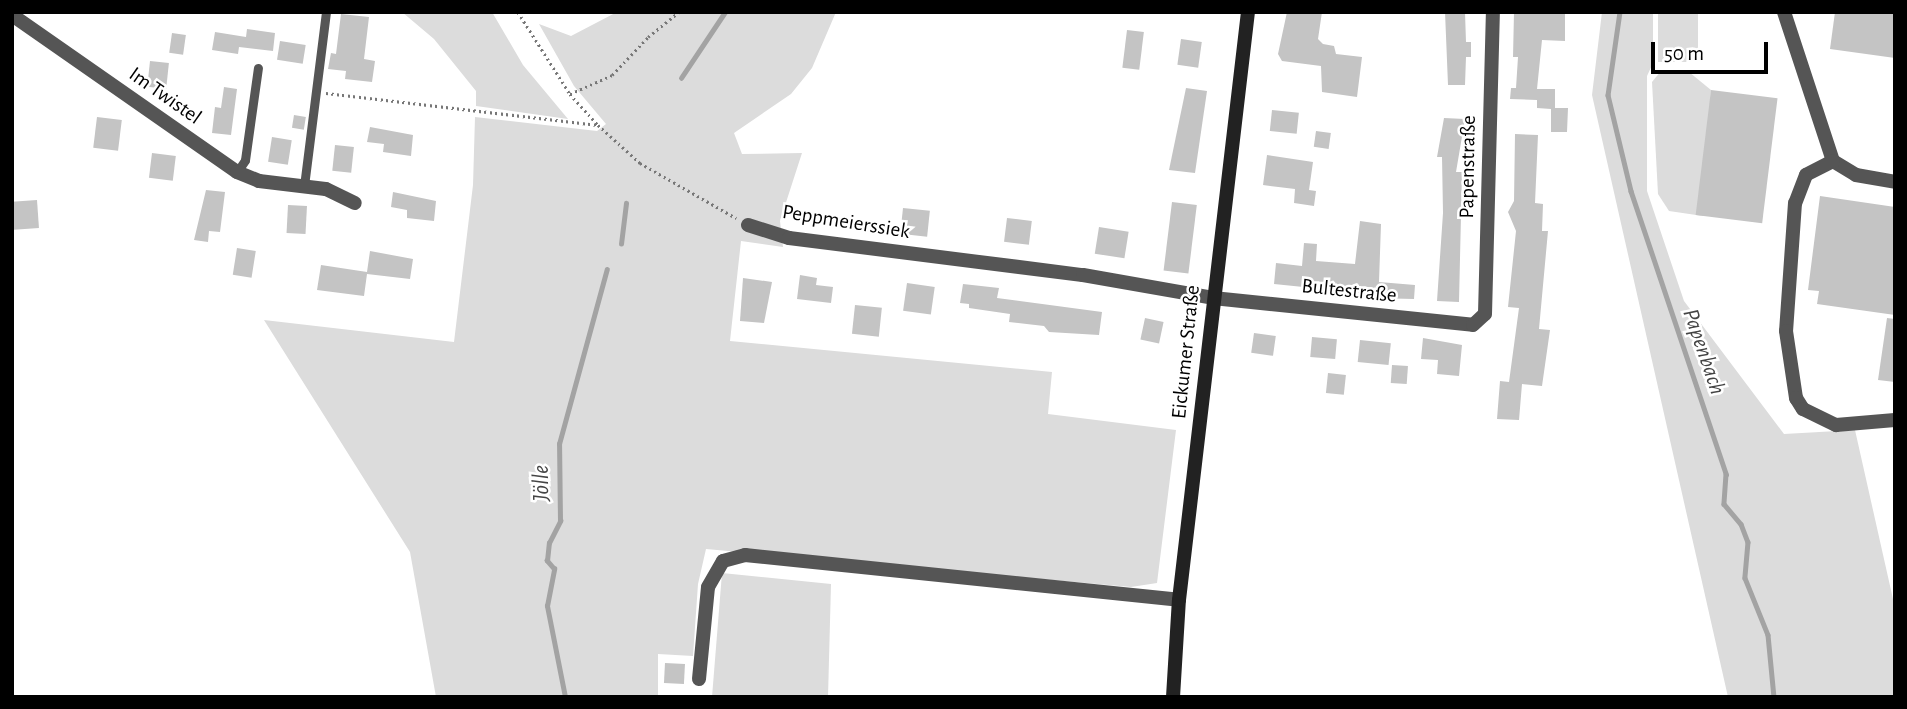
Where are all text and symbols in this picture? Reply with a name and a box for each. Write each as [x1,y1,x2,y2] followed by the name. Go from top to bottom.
[1655,28,1772,72] scale bar
[1664,43,1704,64] text: 50 m
[124,62,206,130] street label: Im Twistel
[1455,115,1481,219] street label: Papenstraße
[780,199,912,245] street label: Peppmeierssiek
[1300,273,1398,309] street label: Bultestraße
[1166,284,1206,420] street label: Eickumer Straße
[1675,305,1731,399] water label: Papenbach
[528,465,556,501] water label: Jölle

